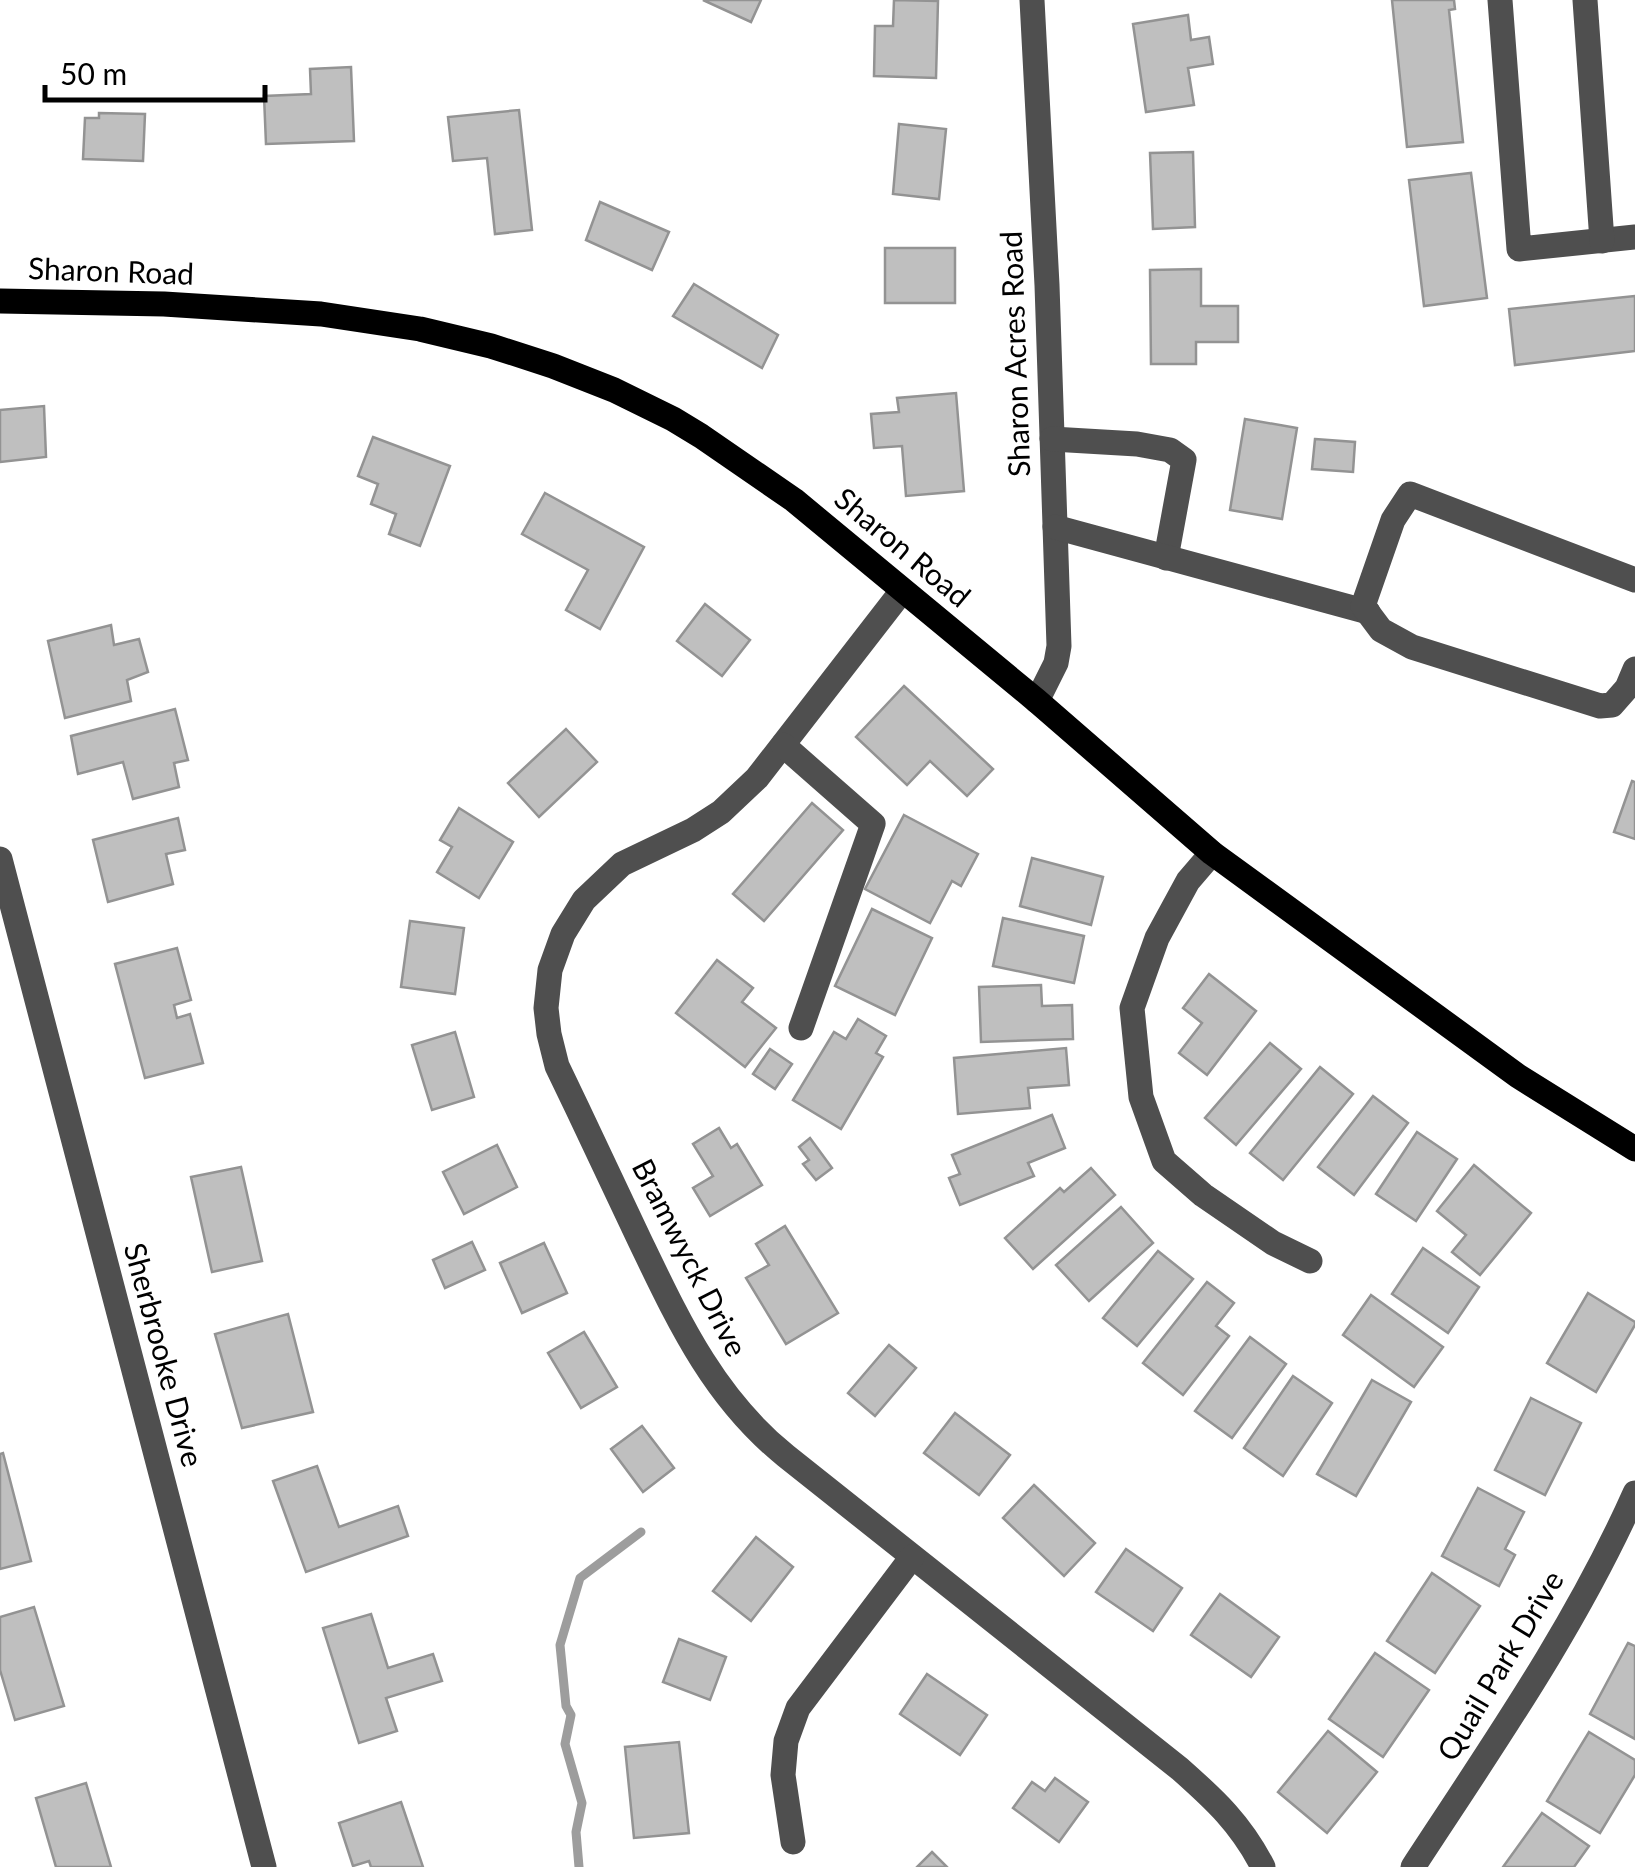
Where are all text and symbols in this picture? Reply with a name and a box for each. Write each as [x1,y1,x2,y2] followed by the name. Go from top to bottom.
[45,40,265,102] scale bar
[60,55,127,91] text: 50 m
[992,231,1036,478] street label: Sharon Acres Road
[28,249,195,291] street label: Sharon Road
[828,479,978,614] street label: Sharon Road
[626,1152,756,1362] street label: Bramwyck Drive
[118,1239,212,1470] street label: Sherbrooke Drive
[1428,1563,1570,1766] street label: Quail Park Drive

